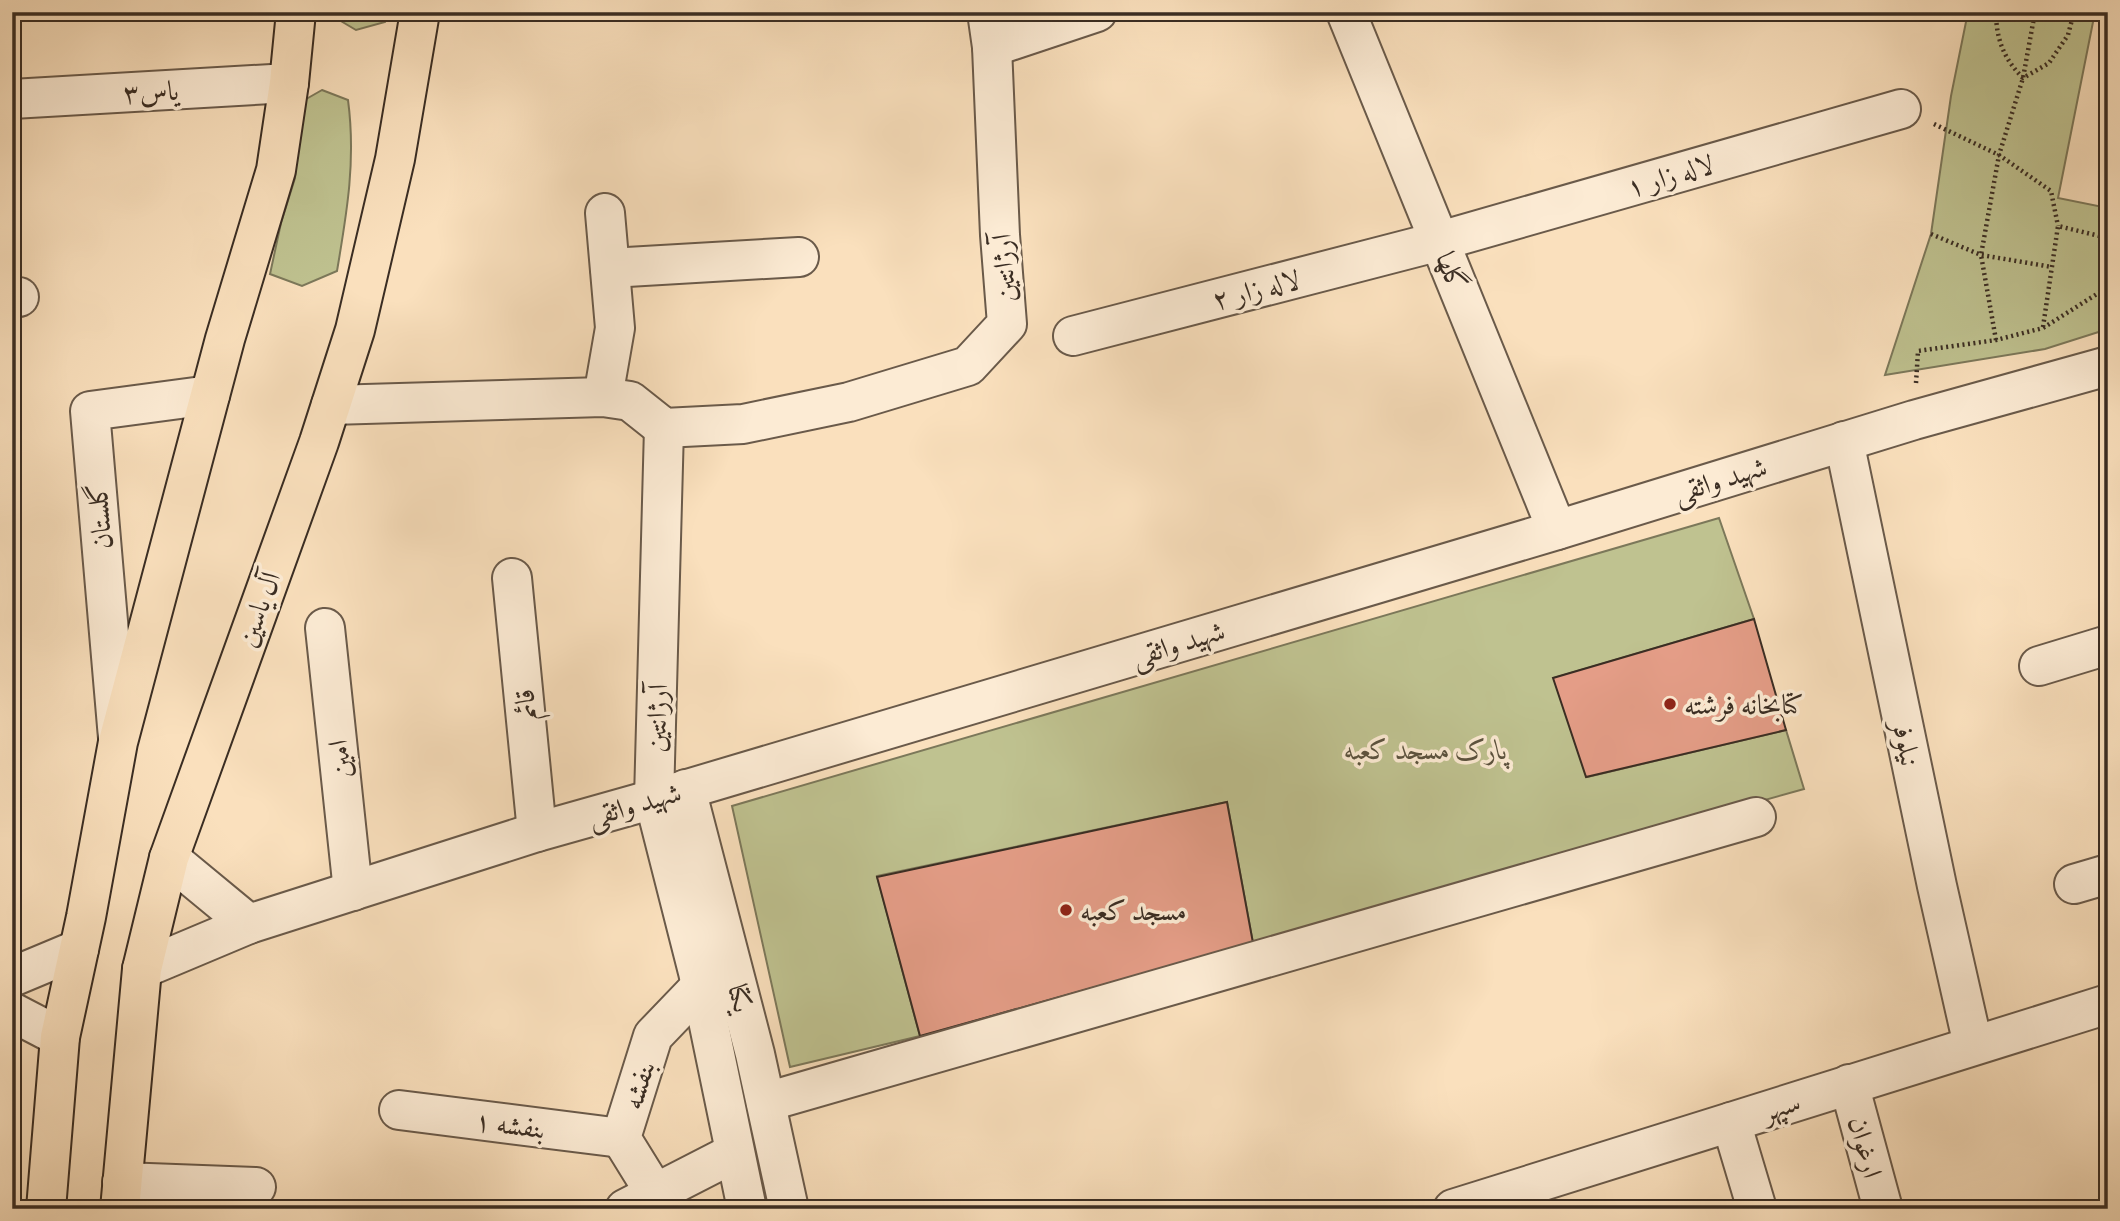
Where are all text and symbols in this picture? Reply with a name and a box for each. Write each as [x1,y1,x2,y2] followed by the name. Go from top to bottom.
[122,72,182,114] street label: یاس۳
[1622,146,1719,208] street label: لاله زار ۱
[983,230,1027,303] street label: آرژانتین
[1424,246,1475,297] street label: گلها
[1209,262,1305,321] street label: لاله زار ۲
[1669,449,1772,514] street label: شهید واثقی
[79,481,124,551] street label: گلستان
[229,564,293,653] street label: آل یاسین
[1127,613,1230,678] street label: شهید واثقی
[638,680,679,753] street label: آرژانتین
[506,687,551,722] street label: قائم
[1684,687,1803,726] place label: کتابخانه فرشته
[1662,696,1678,712] marker: کتابخانه فرشته
[1880,714,1928,770] street label: نیلوفر
[1344,732,1510,771] park label: پارک مسجد کعبه
[320,738,363,780] street label: امین
[583,774,686,838] street label: شهید واثقی
[1080,893,1187,932] place label: مسجد کعبه
[1058,902,1074,918] marker: مسجد کعبه
[716,980,762,1019] street label: یکتا
[615,1057,666,1115] street label: بنفشه
[1755,1084,1806,1134] street label: سپهر
[472,1103,547,1150] street label: بنفشه ۱
[1837,1112,1890,1183] street label: ارغوان

